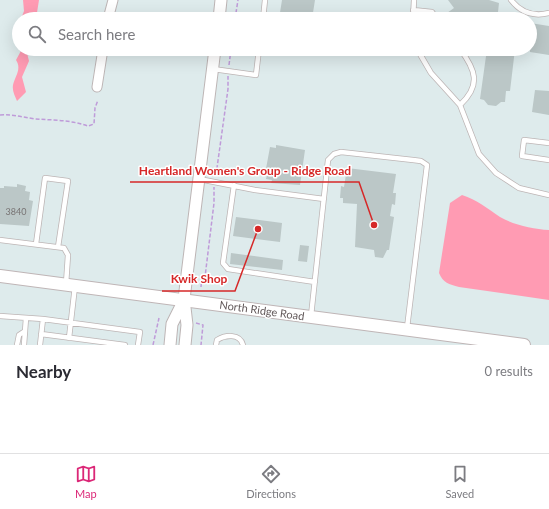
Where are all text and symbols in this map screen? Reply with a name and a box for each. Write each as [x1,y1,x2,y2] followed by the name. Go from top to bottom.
[12,12,537,56] search box
[26,23,48,45] icon: search
[58,25,135,43] text: Search here
[130,158,359,182] callout: Heartland Women's Group - Ridge Road
[139,163,351,178] text: Heartland Women's Group - Ridge Road
[6,206,26,217] house number: 3840
[162,267,235,291] callout: Kwik Shop
[171,271,228,286] text: Kwik Shop
[219,298,305,322] street label: North Ridge Road
[16,361,71,382] text: Nearby
[485,363,533,379] text: 0 results
[75,463,97,500] tab: Map
[246,463,296,500] tab: Directions
[445,463,474,500] tab: Saved

